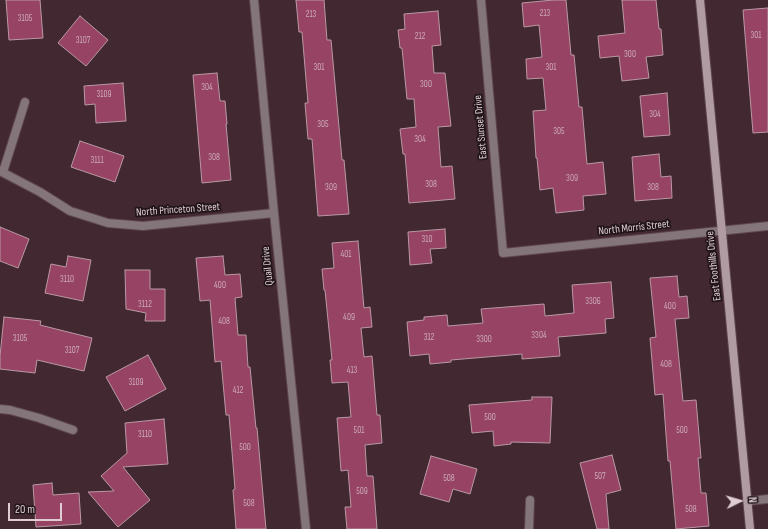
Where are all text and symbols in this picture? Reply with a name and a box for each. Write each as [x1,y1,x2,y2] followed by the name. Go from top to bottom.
[540,9,550,19] house number: 213
[306,10,316,20] house number: 213
[18,14,32,24] house number: 3105
[751,31,761,41] house number: 301
[415,32,425,42] house number: 212
[76,36,90,46] house number: 3107
[624,50,636,60] house number: 300
[314,63,324,73] house number: 301
[546,63,556,73] house number: 301
[420,80,432,90] house number: 300
[201,83,213,93] house number: 304
[97,90,111,100] house number: 3109
[472,94,490,160] street label: East Sunset Drive
[649,110,661,120] house number: 304
[317,120,329,130] house number: 305
[553,127,565,137] house number: 305
[414,135,426,145] house number: 304
[208,153,220,163] house number: 308
[90,156,104,166] house number: 3111
[566,174,578,184] house number: 309
[425,180,437,190] house number: 308
[325,183,337,193] house number: 309
[647,183,659,193] house number: 308
[136,200,220,220] street label: North Princeton Street
[598,218,670,238] street label: North Morris Street
[704,231,724,301] street label: East Foothills Drive
[422,235,432,245] house number: 310
[259,246,277,286] street label: Quail Drive
[341,250,351,260] house number: 401
[60,275,74,285] house number: 3110
[214,281,226,291] house number: 400
[585,297,601,307] house number: 3306
[138,300,152,310] house number: 3112
[664,302,676,312] house number: 400
[343,313,355,323] house number: 409
[218,317,230,327] house number: 408
[531,331,547,341] house number: 3304
[424,333,434,343] house number: 312
[13,334,27,344] house number: 3105
[476,335,492,345] house number: 3300
[65,346,79,356] house number: 3107
[660,360,672,370] house number: 408
[347,366,357,376] house number: 413
[129,378,143,388] house number: 3109
[233,386,243,396] house number: 412
[484,413,496,423] house number: 500
[354,426,364,436] house number: 501
[676,426,688,436] house number: 500
[138,430,152,440] house number: 3110
[239,443,251,453] house number: 500
[594,472,606,482] house number: 507
[443,474,455,484] house number: 508
[720,481,760,521] north arrow
[356,487,368,497] house number: 509
[10,495,64,521] scale bar
[746,496,759,503] text: N
[243,499,255,509] house number: 508
[15,502,35,517] text: 20 m
[685,505,697,515] house number: 508

